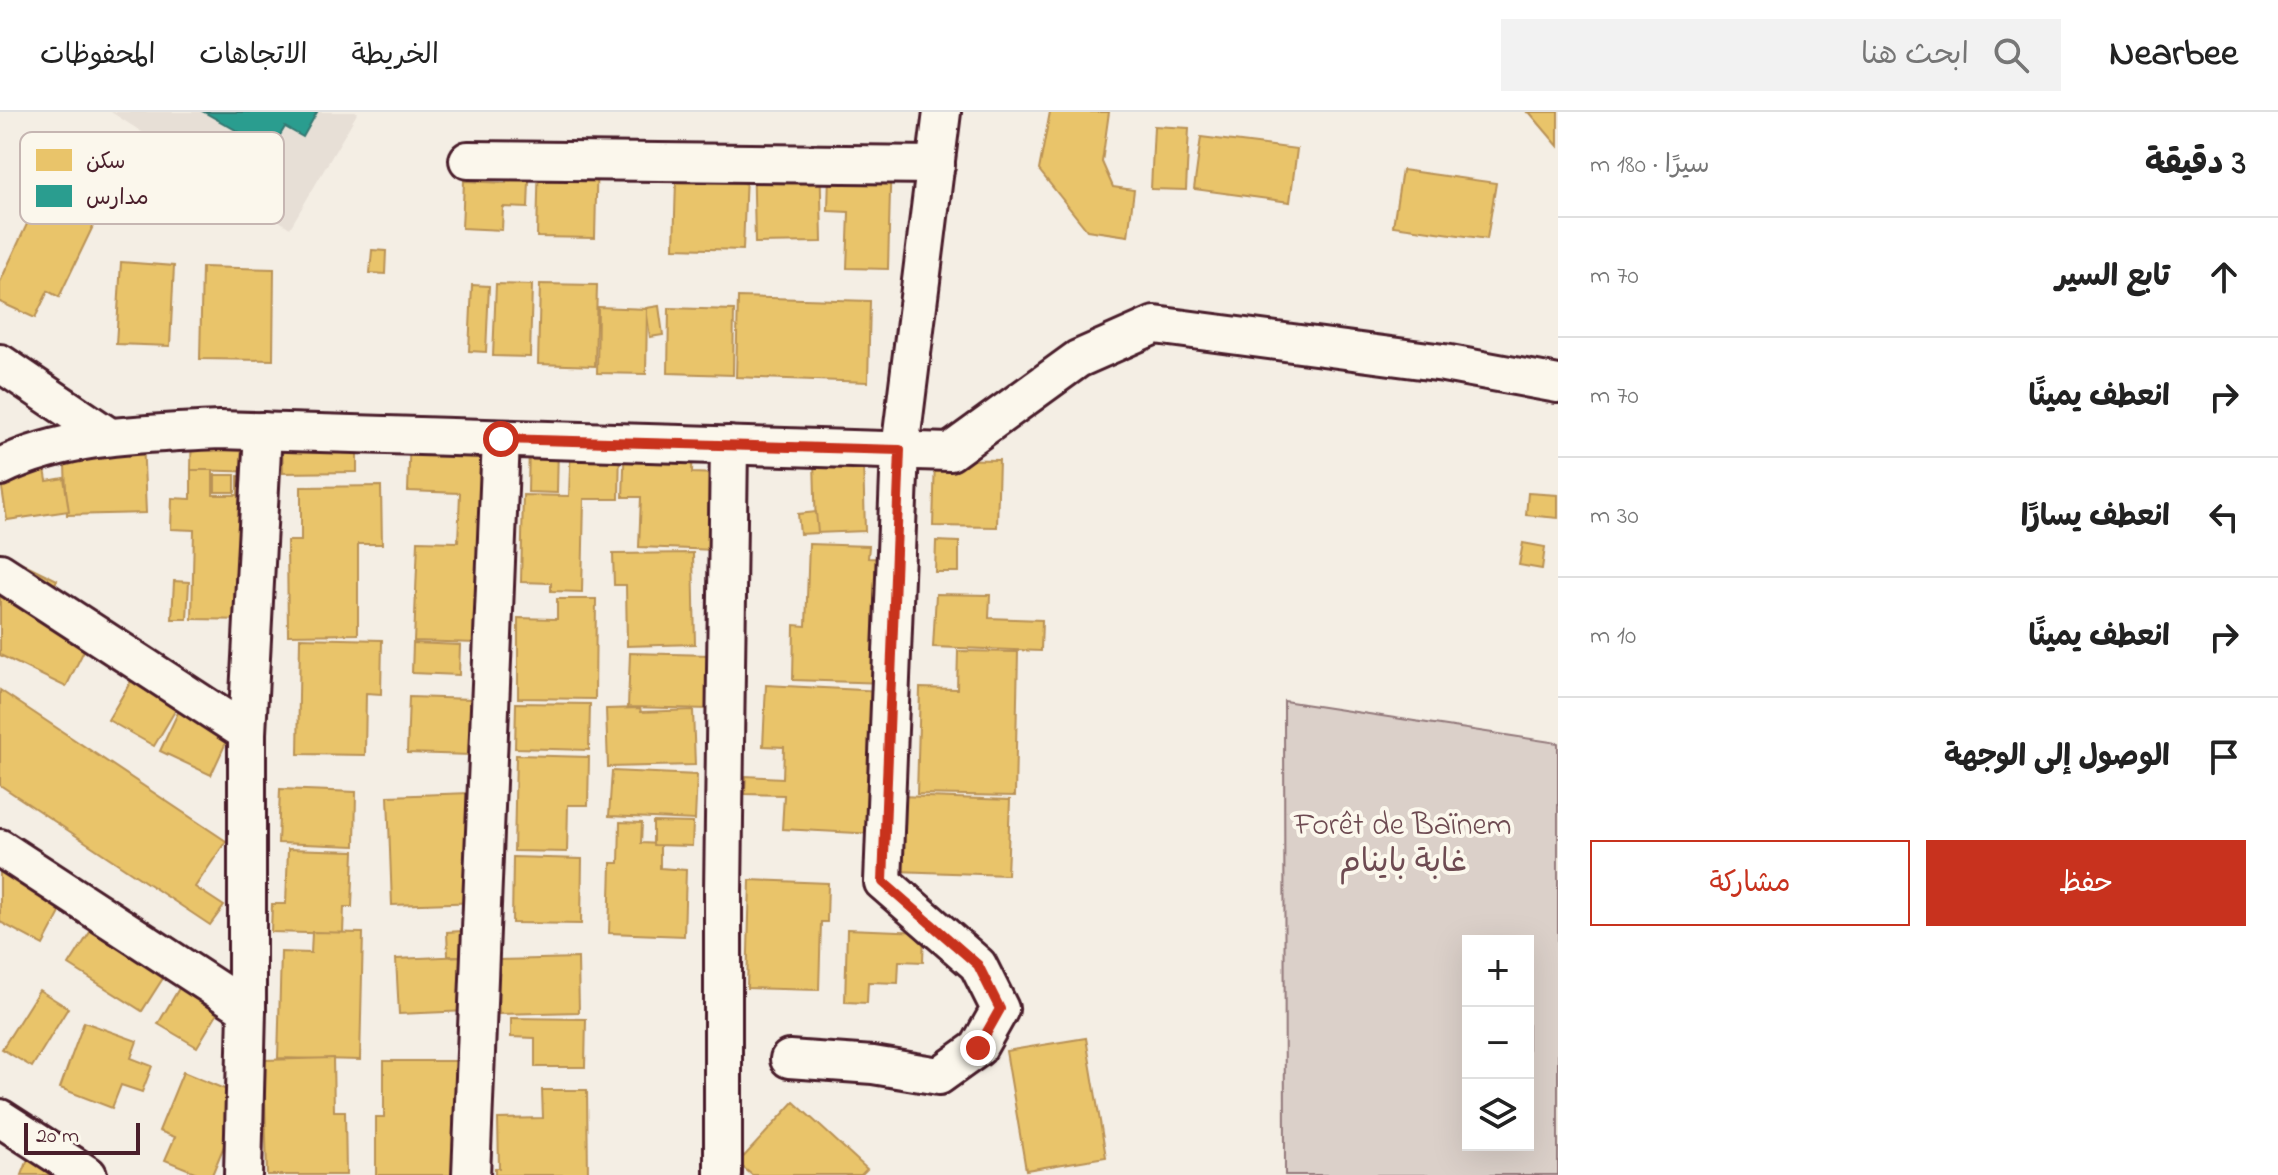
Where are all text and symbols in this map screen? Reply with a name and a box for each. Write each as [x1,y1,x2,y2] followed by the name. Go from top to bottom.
[1501,19,2061,91] search box
[2109,27,2238,83] text: Nearbee
[1989,33,2033,77] icon: search
[1861,34,1969,78] text: ابحث هنا
[40,36,155,77] text: المحفوظات
[199,36,307,77] text: الاتجاهات
[351,36,439,77] text: الخريطة
[20,132,284,224] legend
[2145,140,2246,190] text: 3 دقيقة
[86,147,126,179] text: سكن
[1590,147,1710,185] text: سيرًا · 180 m
[86,183,149,215] text: مدارس
[2202,255,2246,299] icon: ahead
[2056,256,2170,300] text: تابع السير
[1590,258,1639,296] text: 70 m
[2202,375,2246,419] icon: right
[2029,376,2170,420] text: انعطف يمينًا
[1590,378,1639,416] text: 70 m
[483,421,519,457] route start
[2202,495,2246,539] icon: left
[2021,496,2170,540] text: انعطف يسارًا
[1590,498,1639,536] text: 30 m
[2202,615,2246,659] icon: right
[2029,616,2170,660] text: انعطف يمينًا
[1590,618,1636,656] text: 10 m
[2202,735,2246,779] icon: arrive
[1944,736,2170,780] text: الوصول إلى الوجهة
[1293,803,1512,887] park label: Forêt de Baïnem غابة باينام
[1590,840,1910,926] button: مشاركة
[1926,840,2246,926] button: حفظ
[1462,935,1534,1151] map controls
[1462,935,1534,1007] button: +
[1462,1007,1534,1079] button: −
[960,1030,996,1066] route end
[1462,1079,1534,1151] button: layers
[24,1119,140,1155] scale bar
[36,1121,79,1153] text: 20 m

